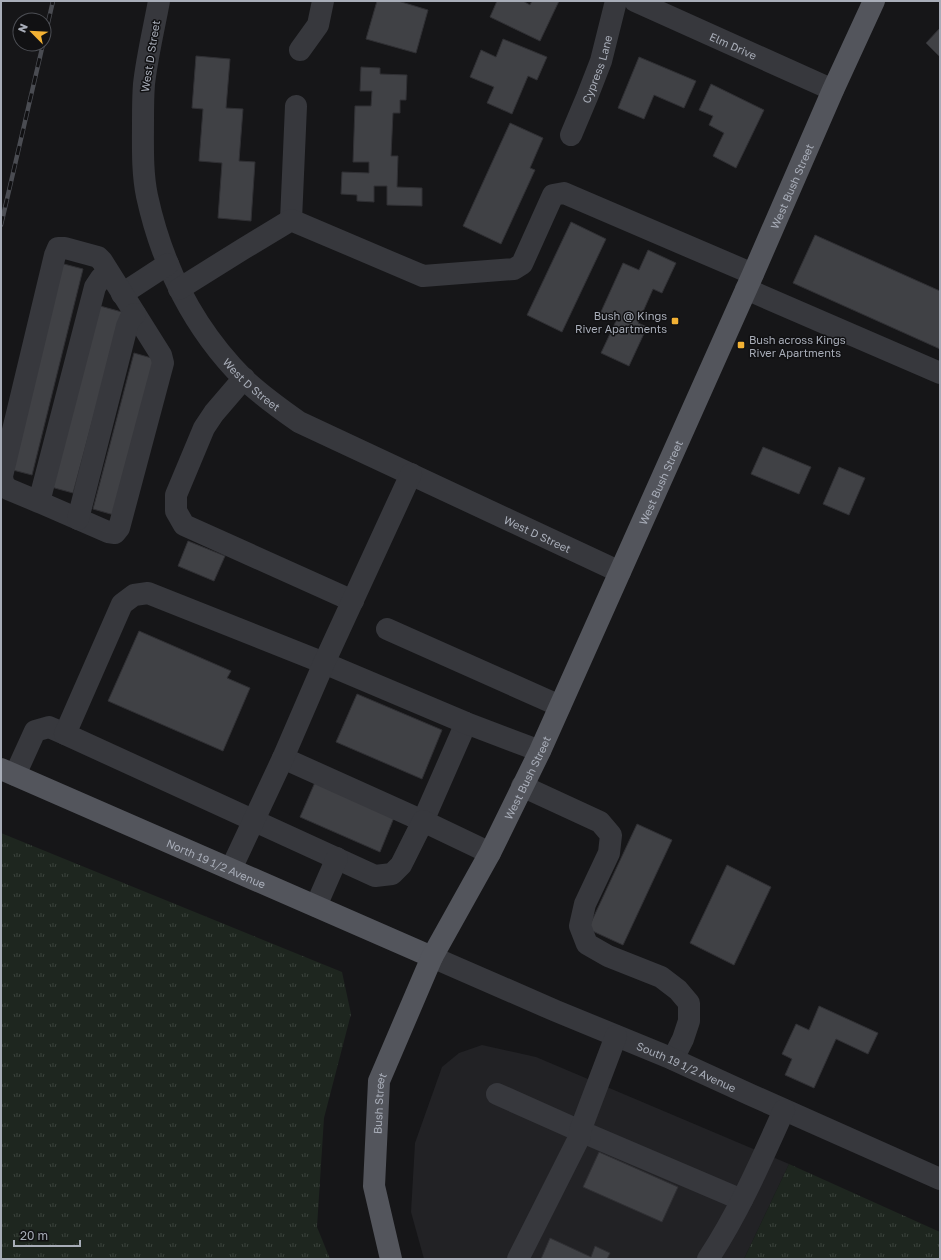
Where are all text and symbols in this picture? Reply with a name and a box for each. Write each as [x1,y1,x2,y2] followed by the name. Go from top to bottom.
[12,12,52,52] north arrow
[138,19,162,93] street label: West D Street
[15,21,30,34] text: N
[708,29,759,61] street label: Elm Drive
[579,33,614,105] street label: Cypress Lane
[767,141,815,231] street label: West Bush Street
[575,309,667,335] place label: Bush @ Kings River Apartments
[670,316,680,326] marker: Bush @ Kings River Apartments
[749,333,846,359] place label: Bush across Kings River Apartments
[736,340,746,350] marker: Bush across Kings River Apartments
[221,355,283,413] street label: West D Street
[635,438,685,527] street label: West Bush Street
[502,512,573,555] street label: West D Street
[501,734,553,822] street label: West Bush Street
[165,836,268,890] street label: North 19 1/2 Avenue
[635,1038,738,1094] street label: South 19 1/2 Avenue
[370,1070,388,1134] street label: Bush Street
[14,1222,80,1248] scale bar
[20,1228,48,1243] text: 20 m

